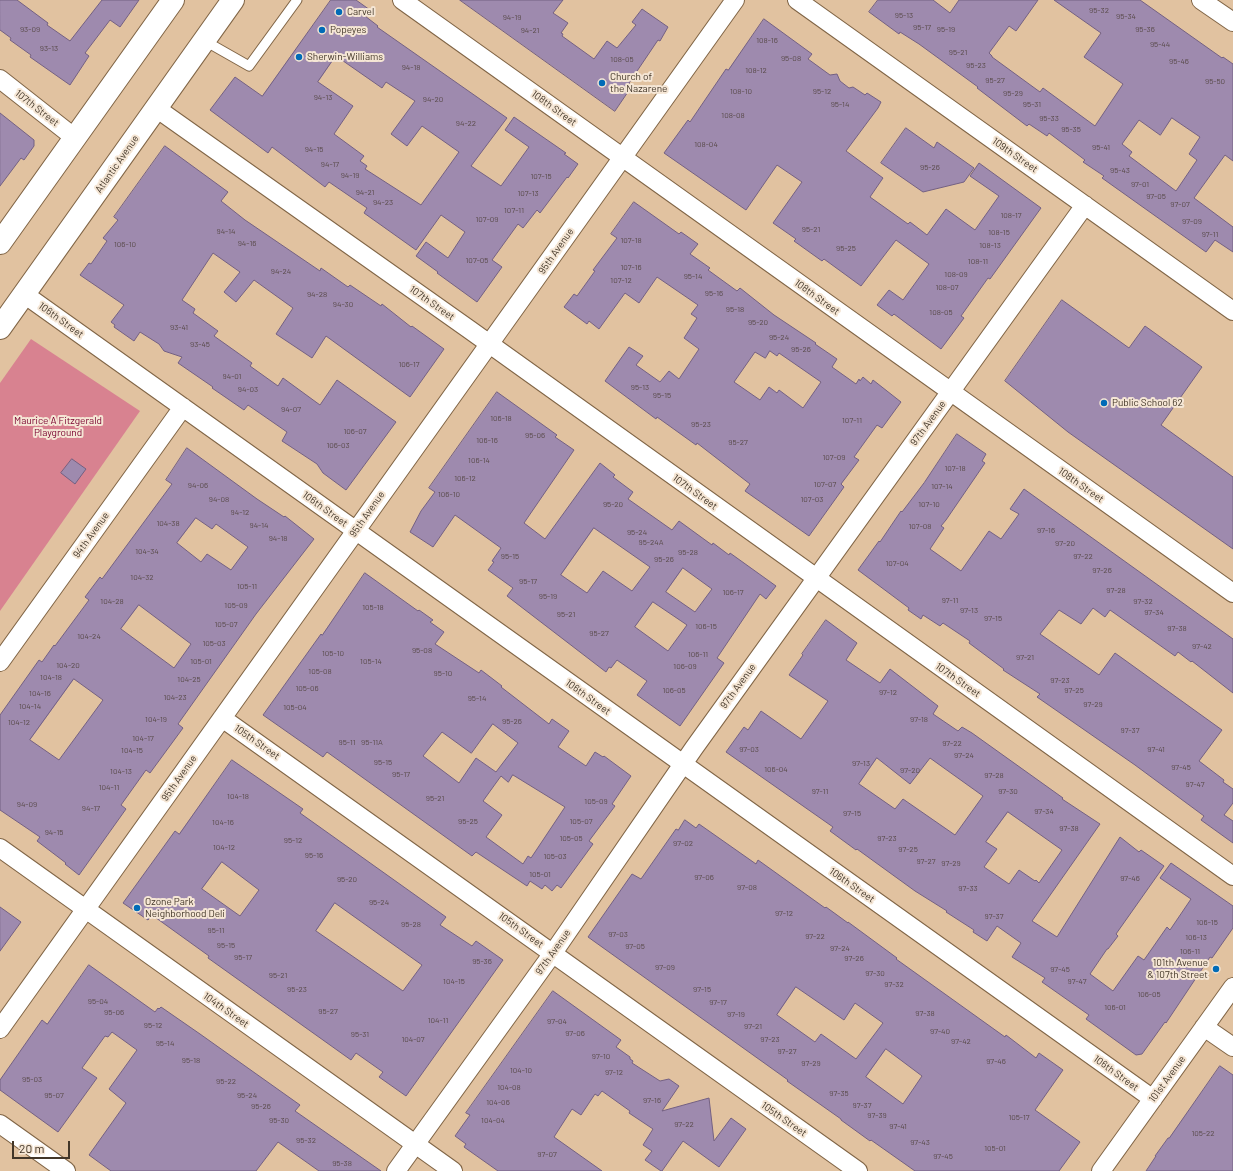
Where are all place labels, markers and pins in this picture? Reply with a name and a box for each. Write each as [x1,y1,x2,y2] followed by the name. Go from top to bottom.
[347,6,374,18] place label: Carvel
[334,7,344,17] marker: Carvel
[330,24,366,36] place label: Popeyes
[317,25,327,35] marker: Popeyes
[307,51,383,63] place label: Sherwin-Williams
[294,52,304,62] marker: Sherwin-Williams
[610,71,667,94] place label: Church of the Nazarene
[597,78,607,88] marker: Church of the Nazarene
[1112,397,1183,409] place label: Public School 62
[1099,398,1109,408] marker: Public School 62
[145,896,225,920] place label: Ozone Park Neighborhood Deli
[132,903,142,913] marker: Ozone Park Neighborhood Deli
[1147,957,1208,980] place label: 101th Avenue & 107th Street
[1211,964,1221,974] marker: 101th Avenue & 107th Street

